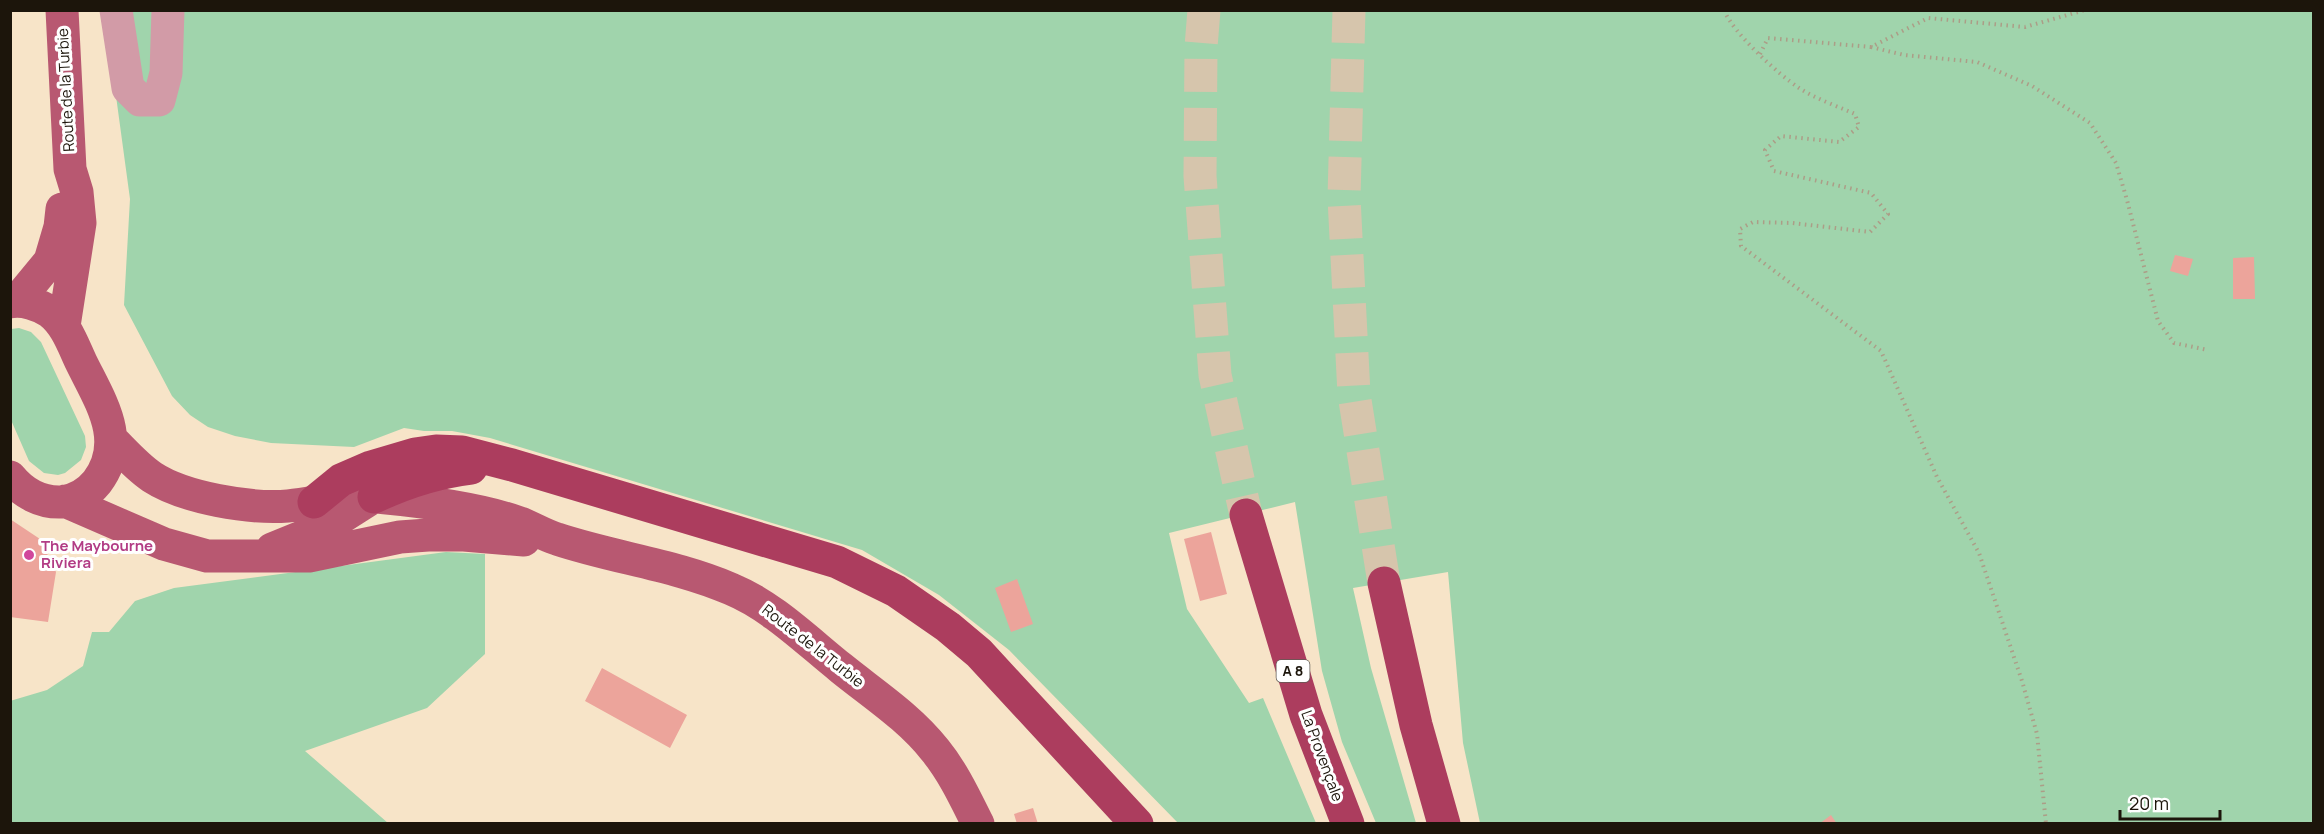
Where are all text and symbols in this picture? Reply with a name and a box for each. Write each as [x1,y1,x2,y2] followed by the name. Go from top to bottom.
[52,27,79,152] street label: Route de la Turbie
[41,535,153,573] place label: The Maybourne Riviera
[22,548,36,562] marker: The Maybourne Riviera
[758,599,869,692] street label: Route de la Turbie
[1276,660,1310,682] road number: A 8
[1296,707,1349,804] street label: La Provençale
[2120,783,2220,821] scale bar
[2129,791,2169,815] text: 20 m

